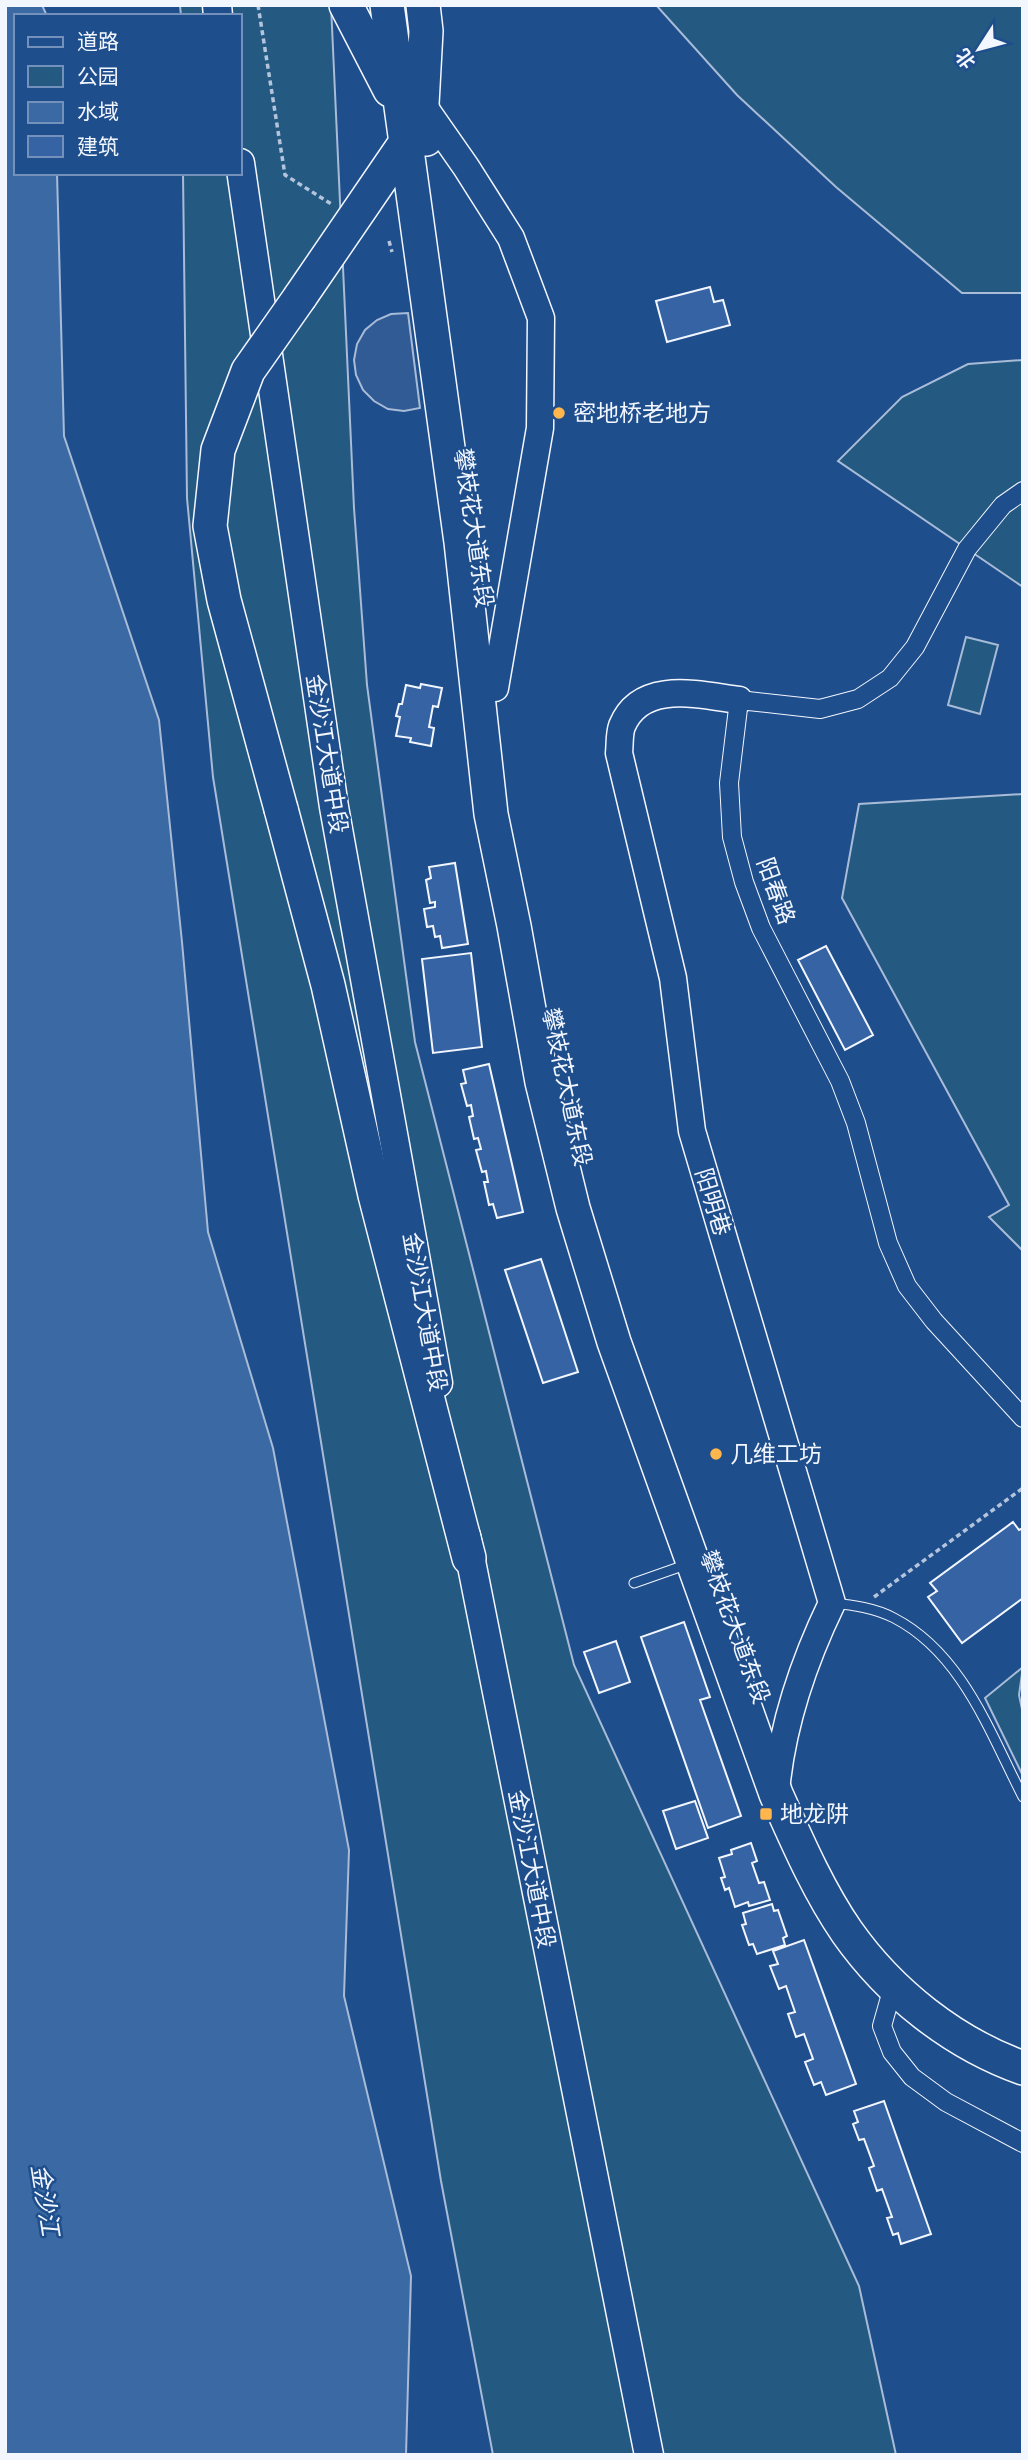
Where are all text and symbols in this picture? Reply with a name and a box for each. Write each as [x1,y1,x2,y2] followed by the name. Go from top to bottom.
[14,14,242,175] legend
[944,14,1014,84] north arrow
[77,29,119,54] text: 道路
[951,44,981,73] text: 北
[77,64,119,89] text: 公园
[77,99,119,124] text: 水域
[77,134,119,159] text: 建筑
[573,400,711,427] place label: 密地桥老地方
[551,405,567,421] marker: 密地桥老地方
[449,446,498,610] street label: 攀枝花大道东段
[301,672,352,836] street label: 金沙江大道中段
[751,854,800,928] street label: 阳春路
[537,1006,596,1169] street label: 攀枝花大道东段
[690,1165,736,1239] street label: 阳明巷
[397,1230,452,1394] street label: 金沙江大道中段
[730,1441,822,1468] place label: 几维工坊
[708,1446,724,1462] marker: 几维工坊
[694,1547,775,1707] street label: 攀枝花大道东段
[503,1787,560,1951] street label: 金沙江大道中段
[780,1801,849,1828] place label: 地龙阱
[758,1806,774,1822] marker: 地龙阱
[26,2162,65,2241] water label: 金沙江

